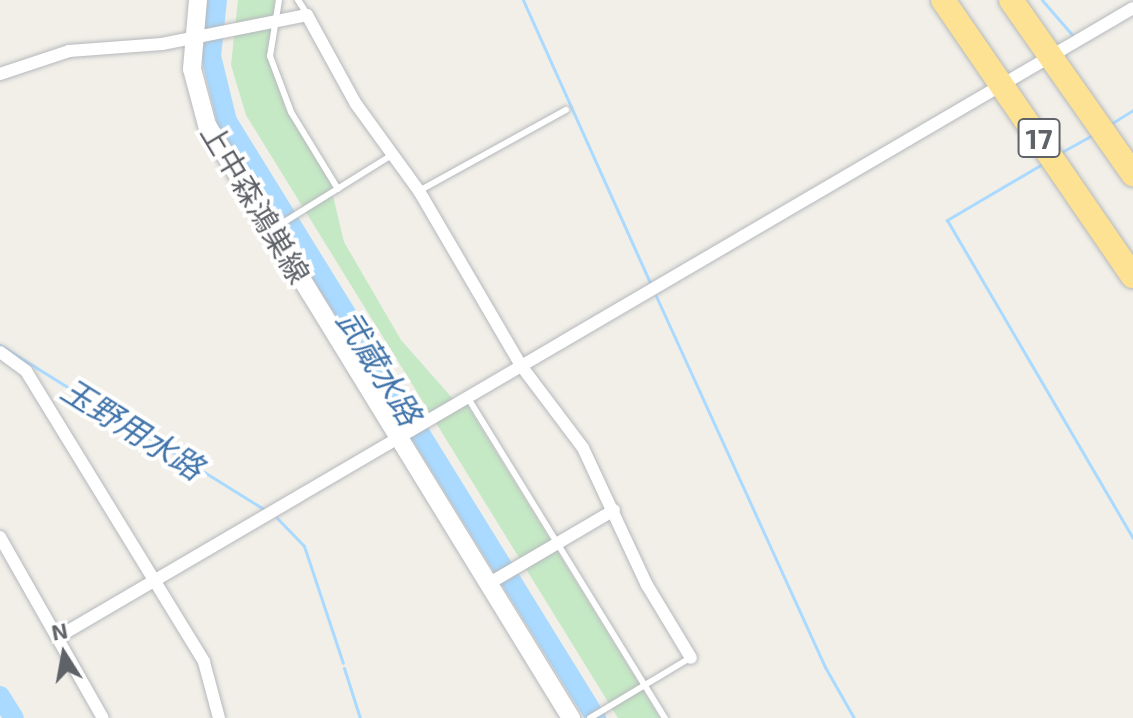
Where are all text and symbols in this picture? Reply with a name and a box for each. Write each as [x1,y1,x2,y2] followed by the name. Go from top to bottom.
[1017,114,1061,162] road number: 17
[194,117,318,289] street label: 上中森鴻巣線
[330,303,430,431] water label: 武蔵水路
[55,369,211,487] water label: 玉野用水路
[24,614,104,694] north arrow
[49,616,70,645] text: N

